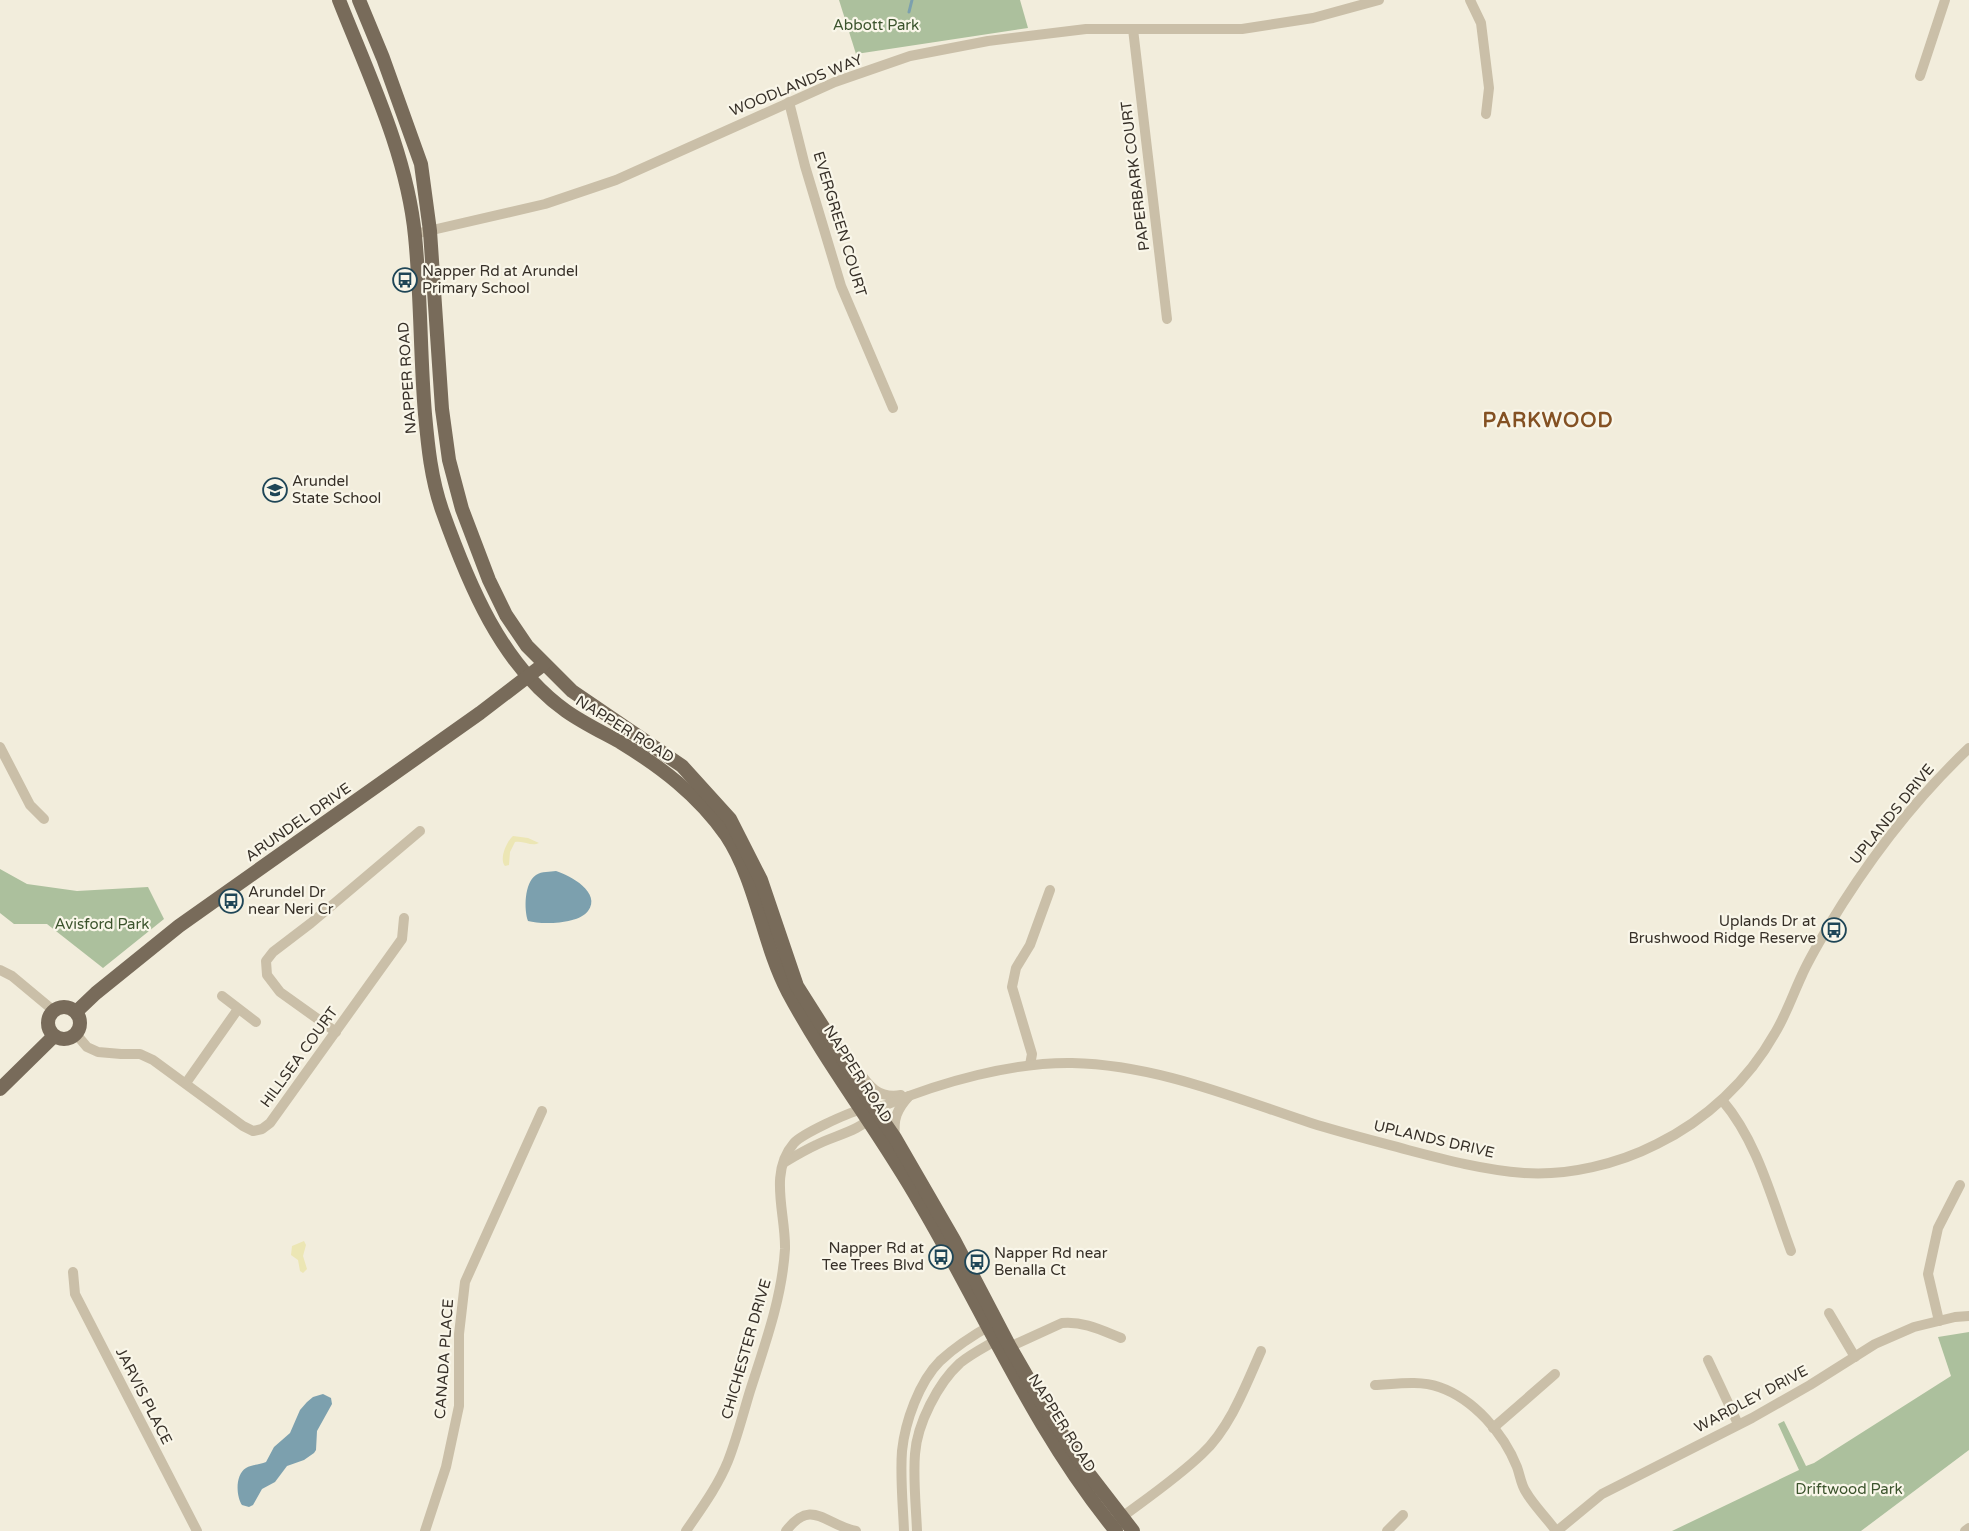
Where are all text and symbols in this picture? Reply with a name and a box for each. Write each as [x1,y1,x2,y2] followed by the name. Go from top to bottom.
[833,16,919,34] park label: Abbott Park
[727,50,865,120] street label: WOODLANDS WAY
[1117,100,1153,252] street label: PAPERBARK COURT
[809,149,871,299] street label: EVERGREEN COURT
[422,262,578,297] place label: Napper Rd at Arundel Primary School
[392,267,418,293] bus stop icon: Napper Rd at Arundel Primary School
[394,321,420,435] street label: NAPPER ROAD
[1483,409,1613,433] district label: PARKWOOD
[292,472,381,507] place label: Arundel State School
[262,477,288,503] school or university icon: Arundel State School
[572,692,678,766] street label: NAPPER ROAD
[1846,760,1938,868] street label: UPLANDS DRIVE
[242,779,354,865] street label: ARUNDEL DRIVE
[248,883,334,918] place label: Arundel Dr near Neri Cr
[218,888,244,914] bus stop icon: Arundel Dr near Neri Cr
[1629,912,1816,947] place label: Uplands Dr at Brushwood Ridge Reserve
[55,915,149,933] park label: Avisford Park
[1821,917,1847,943] bus stop icon: Uplands Dr at Brushwood Ridge Reserve
[256,1003,342,1111] street label: HILLSEA COURT
[820,1022,896,1126] street label: NAPPER ROAD
[1372,1116,1496,1162] street label: UPLANDS DRIVE
[822,1239,924,1274] place label: Napper Rd at Tee Trees Blvd
[928,1244,954,1270] bus stop icon: Napper Rd at Tee Trees Blvd
[994,1244,1108,1279] place label: Napper Rd near Benalla Ct
[964,1249,990,1275] bus stop icon: Napper Rd near Benalla Ct
[717,1277,775,1421] street label: CHICHESTER DRIVE
[431,1298,457,1420] street label: CANADA PLACE
[112,1345,176,1447] street label: JARVIS PLACE
[1691,1361,1811,1437] street label: WARDLEY DRIVE
[1025,1370,1099,1476] street label: NAPPER ROAD
[1795,1480,1903,1498] park label: Driftwood Park

